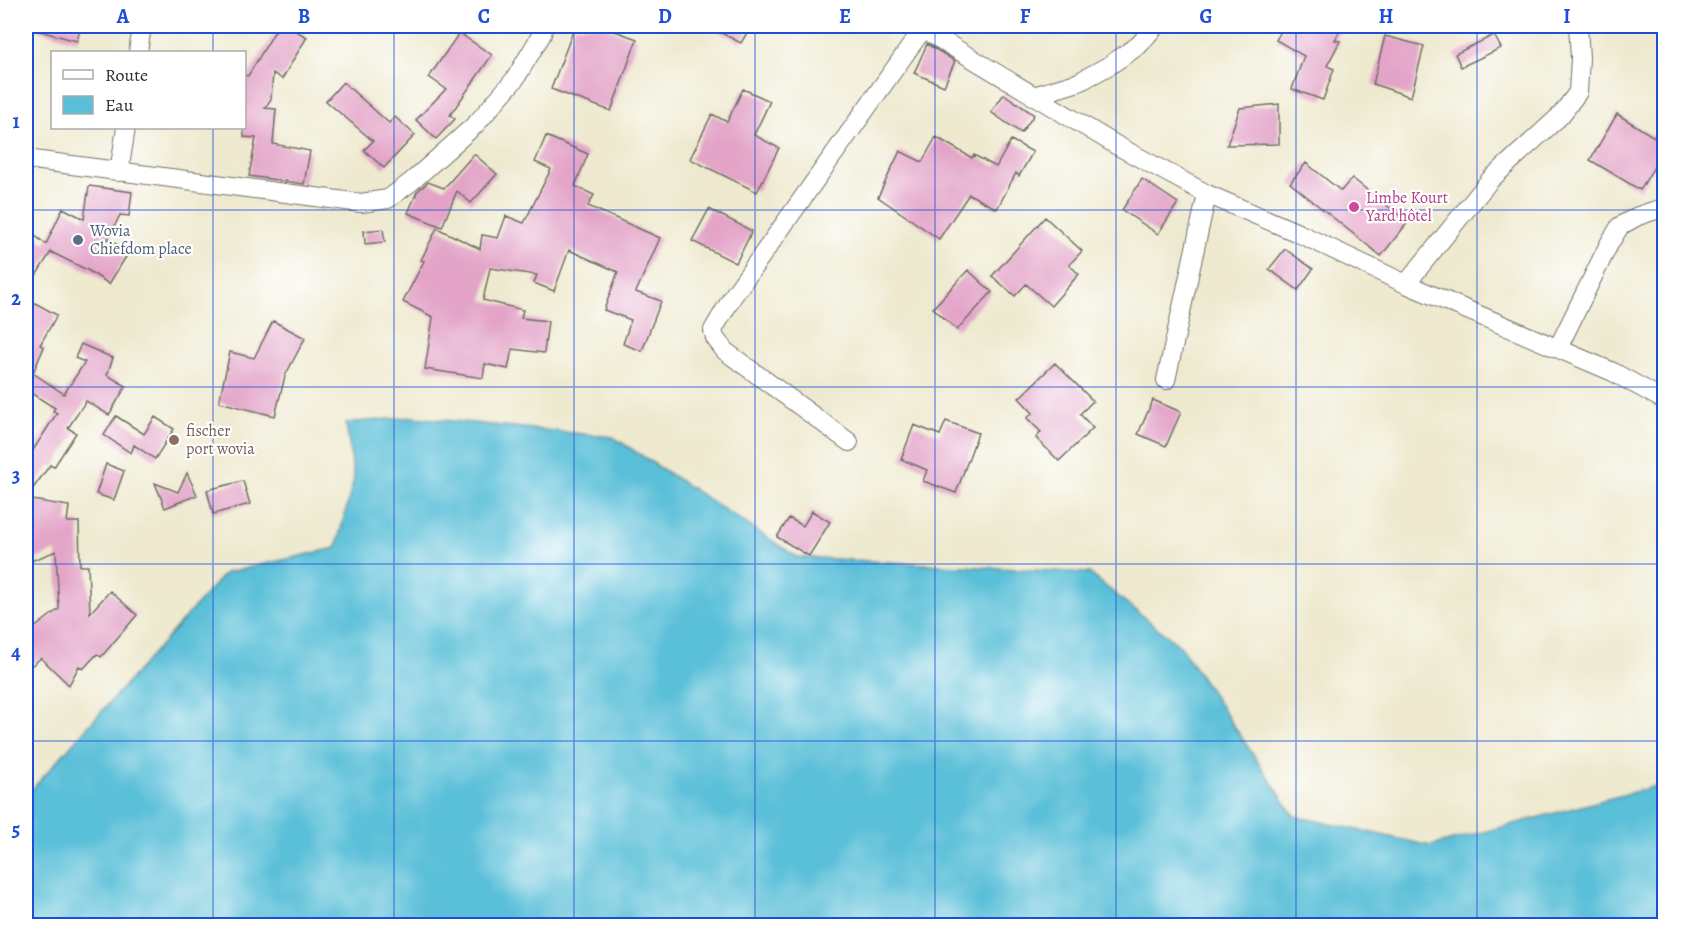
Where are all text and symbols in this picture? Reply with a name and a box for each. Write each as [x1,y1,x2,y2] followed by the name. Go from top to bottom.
[116,3,130,30] text: A
[298,3,310,30] text: B
[478,3,490,30] text: C
[658,3,672,30] text: D
[839,3,851,30] text: E
[1020,3,1031,30] text: F
[1199,3,1213,30] text: G
[1379,3,1394,30] text: H
[1563,3,1571,30] text: I
[51,51,246,129] legend
[105,63,148,87] text: Route
[105,93,134,117] text: Eau
[12,108,20,135] text: 1
[1365,187,1448,227] place label: Limbe Kourt Yard hôtel
[1347,200,1361,214] marker: Limbe Kourt Yard hôtel
[89,220,192,260] place label: Wovia Chiefdom place
[71,233,85,247] marker: Wovia Chiefdom place
[11,285,21,312] text: 2
[186,420,255,460] place label: fischer port wovia
[167,433,181,447] marker: fischer port wovia
[12,462,20,489] text: 3
[11,639,21,666] text: 4
[12,816,20,843] text: 5

